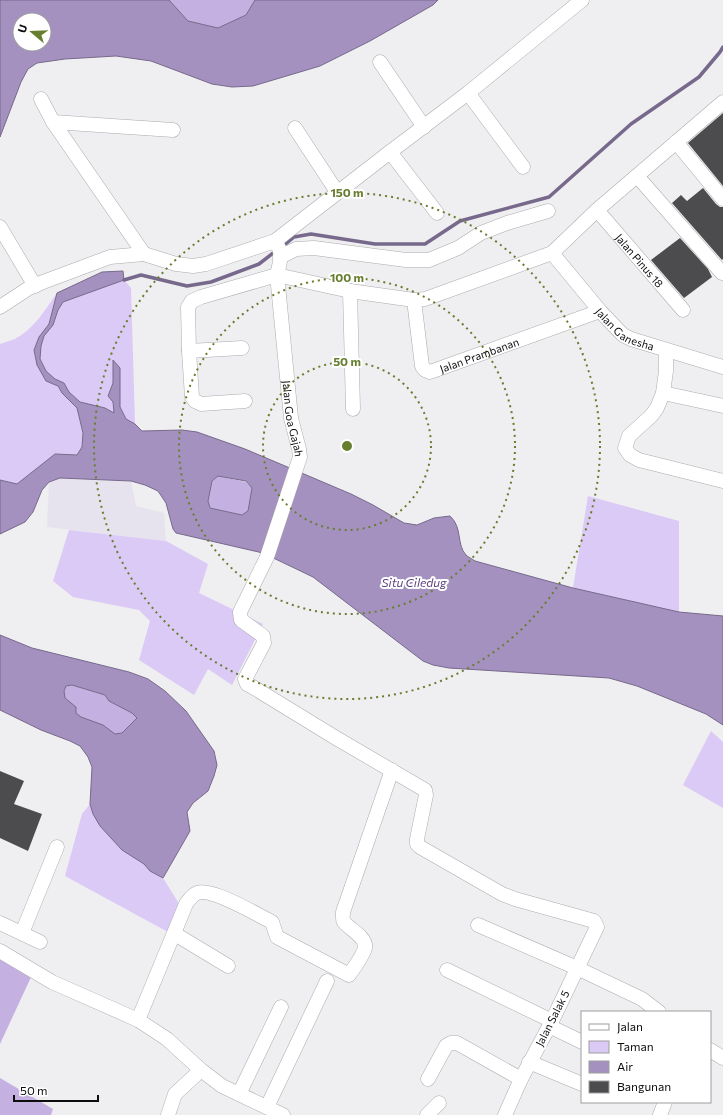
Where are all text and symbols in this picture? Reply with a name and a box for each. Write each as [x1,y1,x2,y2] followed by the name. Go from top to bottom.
[12,12,52,52] north arrow
[15,23,30,34] text: U
[330,185,364,199] text: 150 m
[613,231,667,290] street label: Jalan Pinus 18
[330,270,364,284] text: 100 m
[592,305,656,352] street label: Jalan Ganesha
[438,334,520,376] street label: Jalan Prambanan
[333,354,361,368] text: 50 m
[280,380,306,457] street label: Jalan Goa Gajah
[340,439,354,453] centre of rings
[382,575,447,589] water label: Situ Ciledug
[532,988,573,1049] street label: Jalan Salak 5
[581,1011,711,1103] legend
[617,1019,643,1034] text: Jalan
[617,1039,654,1053] text: Taman
[617,1059,633,1073] text: Air
[14,1077,98,1103] scale bar
[617,1079,671,1093] text: Bangunan
[20,1083,48,1097] text: 50 m

